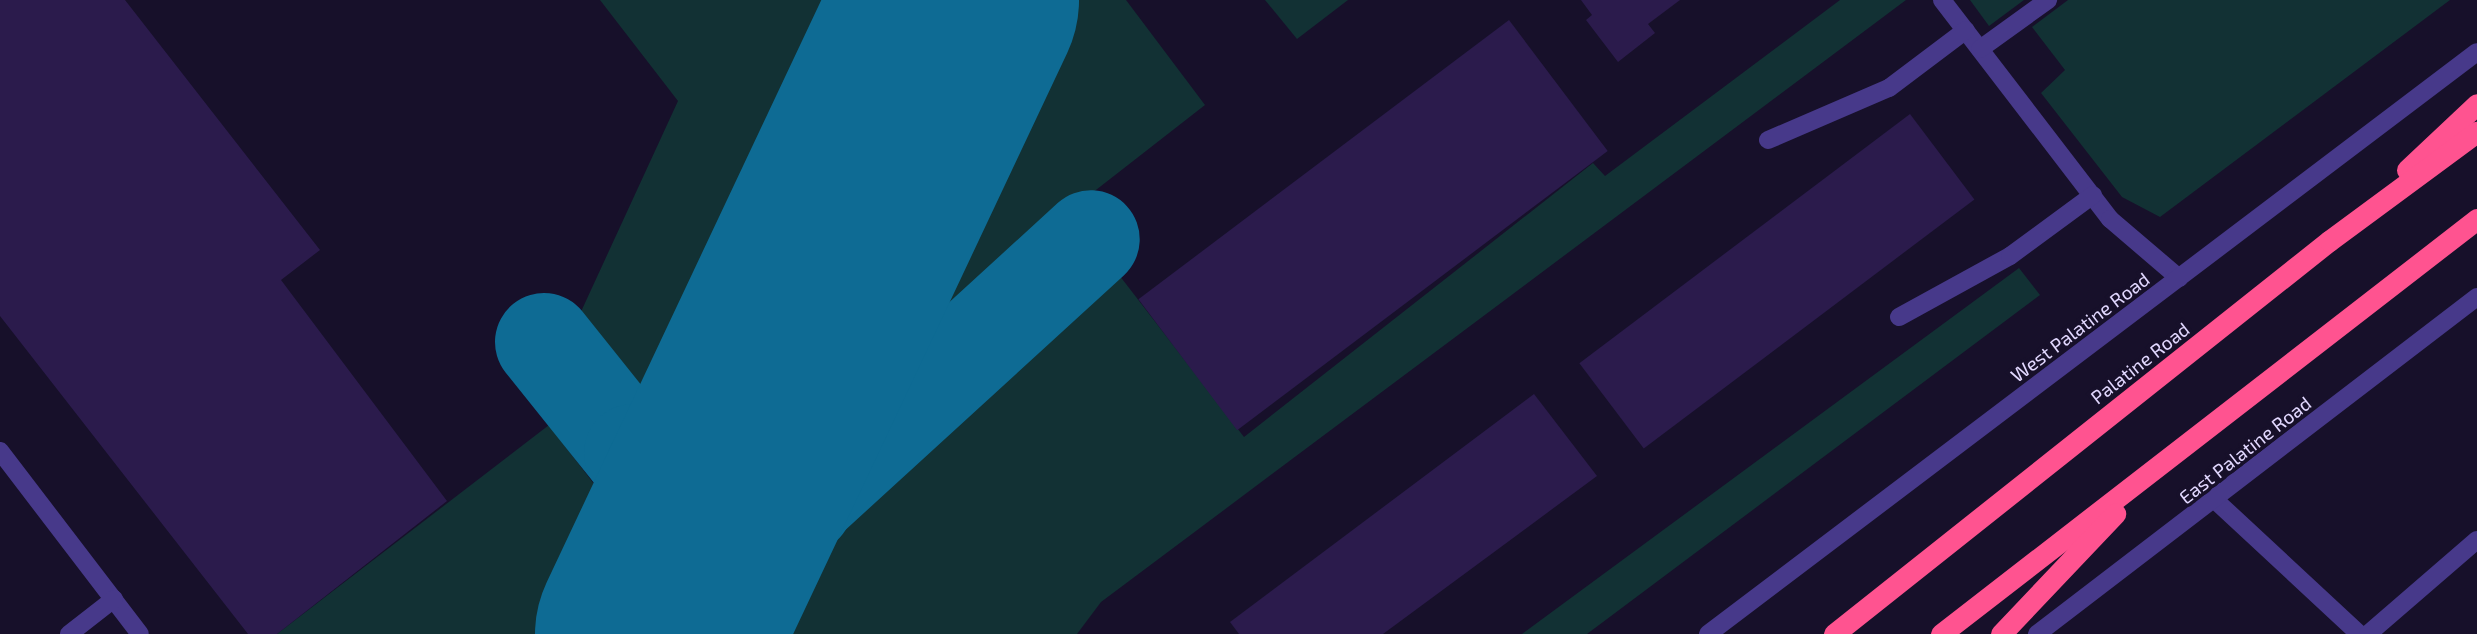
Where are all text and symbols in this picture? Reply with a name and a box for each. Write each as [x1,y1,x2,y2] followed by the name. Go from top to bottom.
[2006,267,2154,387] street label: West Palatine Road
[2086,317,2194,409] street label: Palatine Road
[2175,391,2315,509] street label: East Palatine Road

